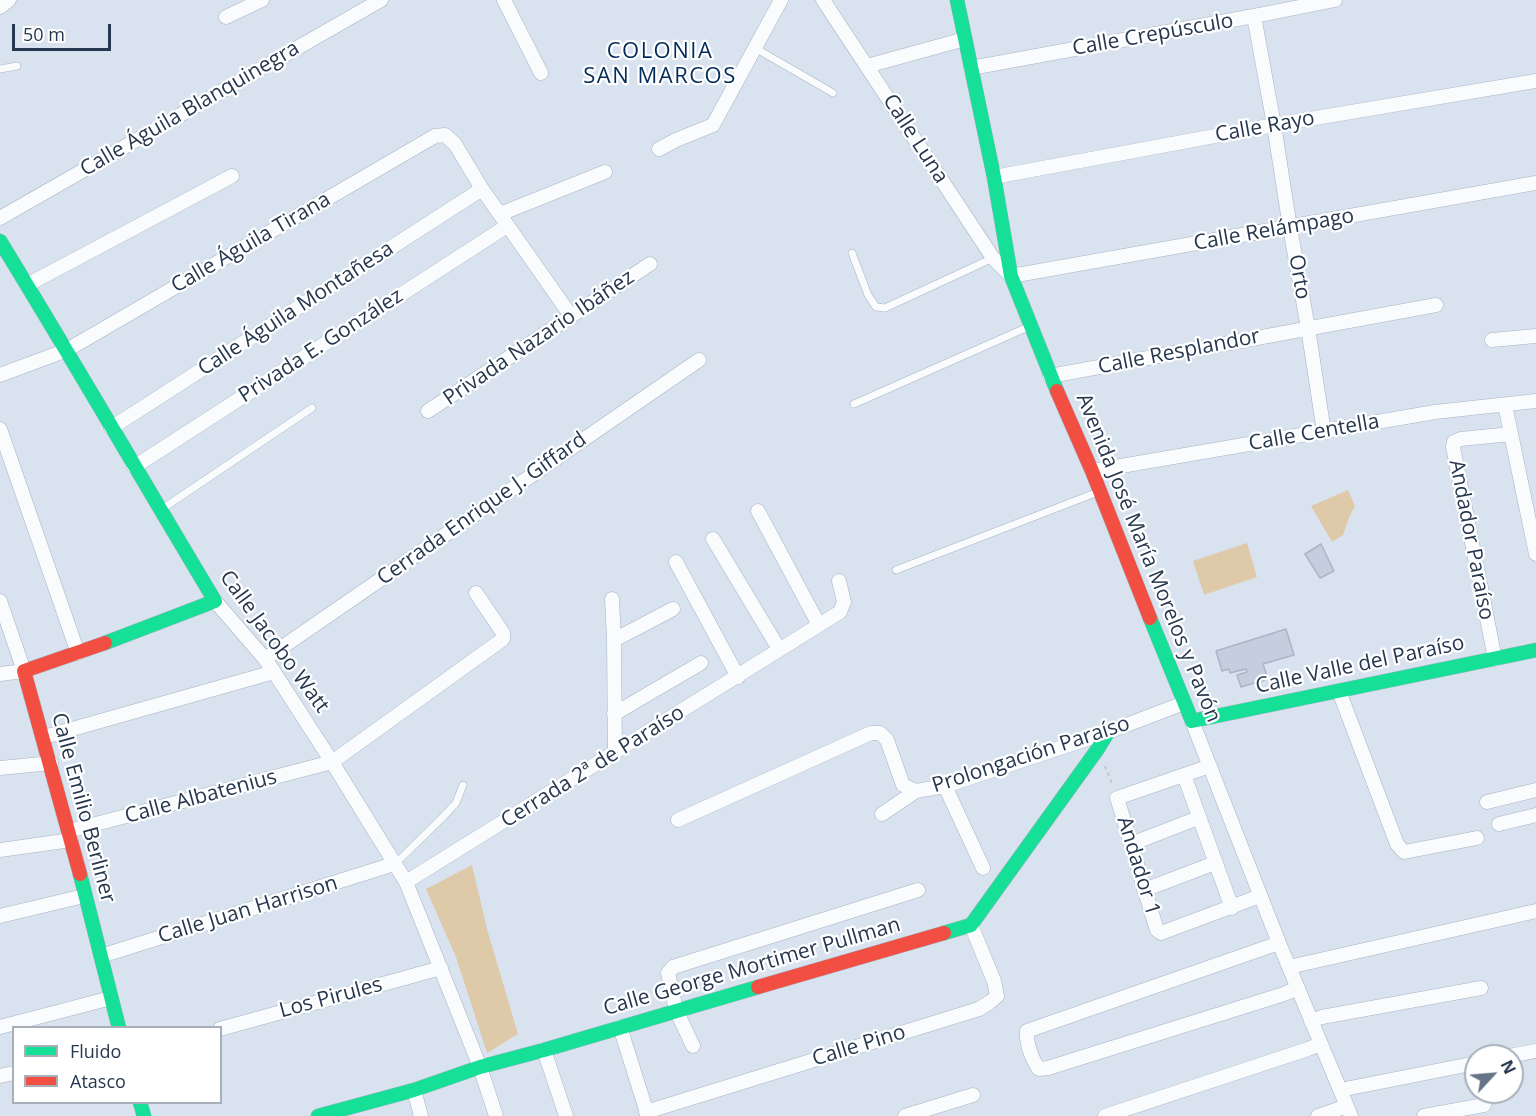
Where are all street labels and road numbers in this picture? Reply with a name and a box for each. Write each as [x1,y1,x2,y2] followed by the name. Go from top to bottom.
[1071,8,1235,62] street label: Calle Crepúsculo
[76,36,304,182] street label: Calle Águila Blanquinegra
[877,90,953,188] street label: Calle Luna
[1213,106,1317,148] street label: Calle Rayo
[167,187,335,299] street label: Calle Águila Tirana
[1192,203,1356,257] street label: Calle Relámpago
[194,236,398,382] street label: Calle Águila Montañesa
[1283,253,1315,301] street label: Orto
[439,265,639,411] street label: Privada Nazario Ibáñez
[234,284,408,408] street label: Privada E. González
[1096,324,1262,380] street label: Calle Resplandor
[1070,390,1226,726] street label: Avenida José María Morelos y Pavón
[1247,409,1381,457] street label: Calle Centella
[373,427,591,591] street label: Cerrada Enrique J. Giffard
[1443,458,1499,622] street label: Andador Paraíso
[214,566,334,718] street label: Calle Jacobo Watt
[1253,631,1467,699] street label: Calle Valle del Paraíso
[497,700,689,834] street label: Cerrada 2ª de Paraíso
[46,710,120,906] street label: Calle Emilio Berliner
[929,711,1133,799] street label: Prolongación Paraíso
[122,765,280,829] street label: Calle Albatenius
[1111,813,1165,919] street label: Andador 1
[155,871,341,949] street label: Calle Juan Harrison
[601,912,903,1022] street label: Calle George Mortimer Pullman
[277,972,385,1024] street label: Los Pirules
[809,1020,909,1072] street label: Calle Pino

